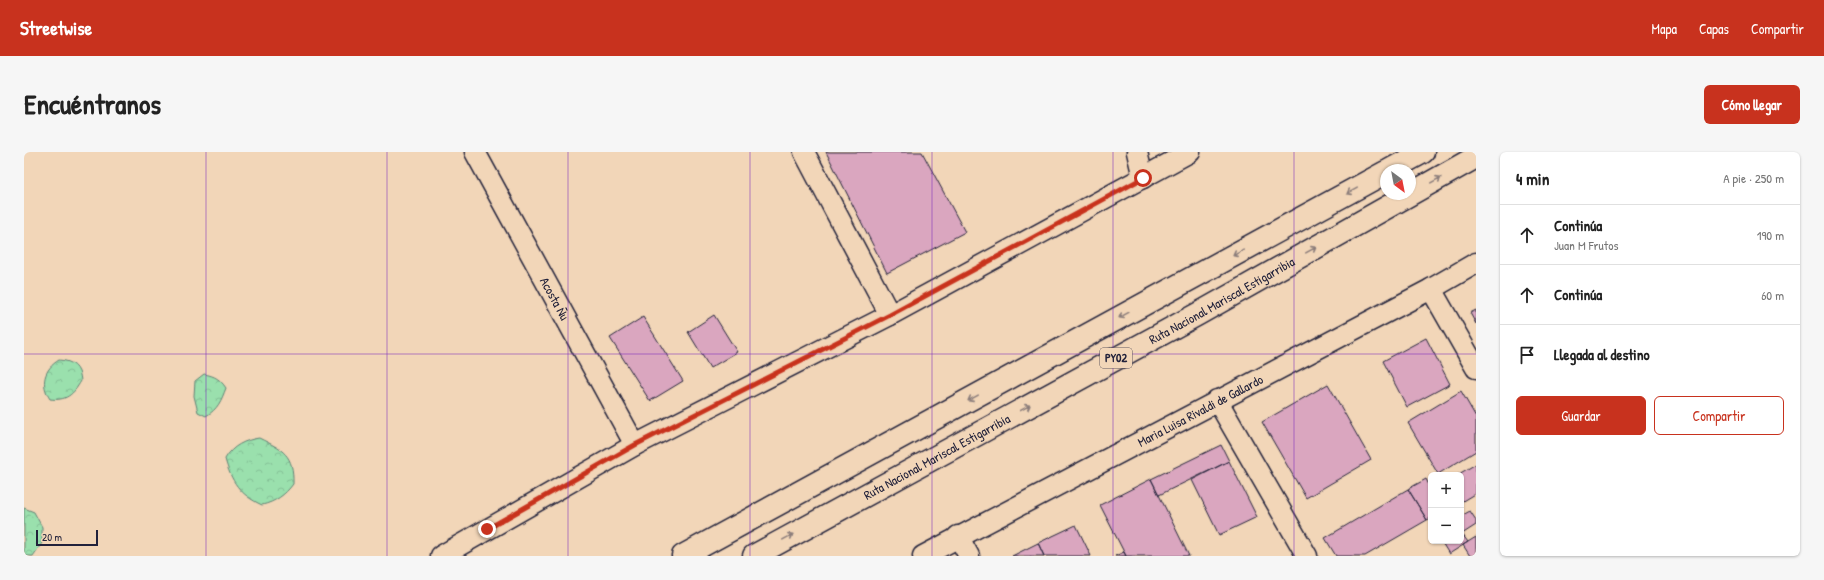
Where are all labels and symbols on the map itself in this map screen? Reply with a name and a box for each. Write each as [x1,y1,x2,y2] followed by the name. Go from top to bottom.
[1380,164,1416,200] north arrow
[1134,169,1152,187] route start
[1430,175,1442,183] one-way arrow
[1346,187,1358,195] one-way arrow
[1304,246,1316,254] one-way arrow
[1232,250,1244,257] one-way arrow
[1146,252,1298,348] street label: Ruta Nacional Mariscal Estigarribia
[536,274,574,323] street label: Acosta Ñu
[1118,312,1130,320] one-way arrow
[1100,348,1132,368] road number: PY02
[1134,370,1266,451] street label: Maria Luisa Rivaldi de Gallardo
[967,394,979,402] one-way arrow
[1019,403,1031,411] one-way arrow
[860,409,1013,504] street label: Ruta Nacional Mariscal Estigarribia
[478,520,496,538] route end
[36,528,98,547] scale bar
[782,533,794,541] one-way arrow

